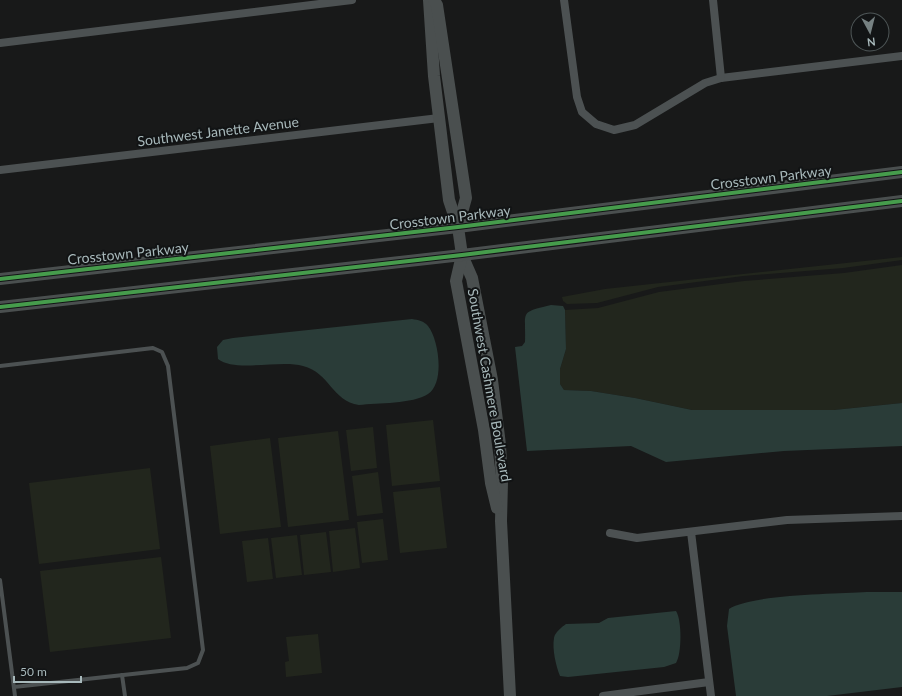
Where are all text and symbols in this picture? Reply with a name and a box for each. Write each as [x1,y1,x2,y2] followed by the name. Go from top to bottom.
[850,12,890,52] north arrow
[866,35,876,49] text: N
[136,113,300,149] street label: Southwest Janette Avenue
[710,161,833,193] street label: Crosstown Parkway
[389,201,512,233] street label: Crosstown Parkway
[67,238,190,268] street label: Crosstown Parkway
[465,287,515,483] street label: Southwest Cashmere Boulevard
[14,658,81,684] scale bar
[20,664,47,679] text: 50 m

